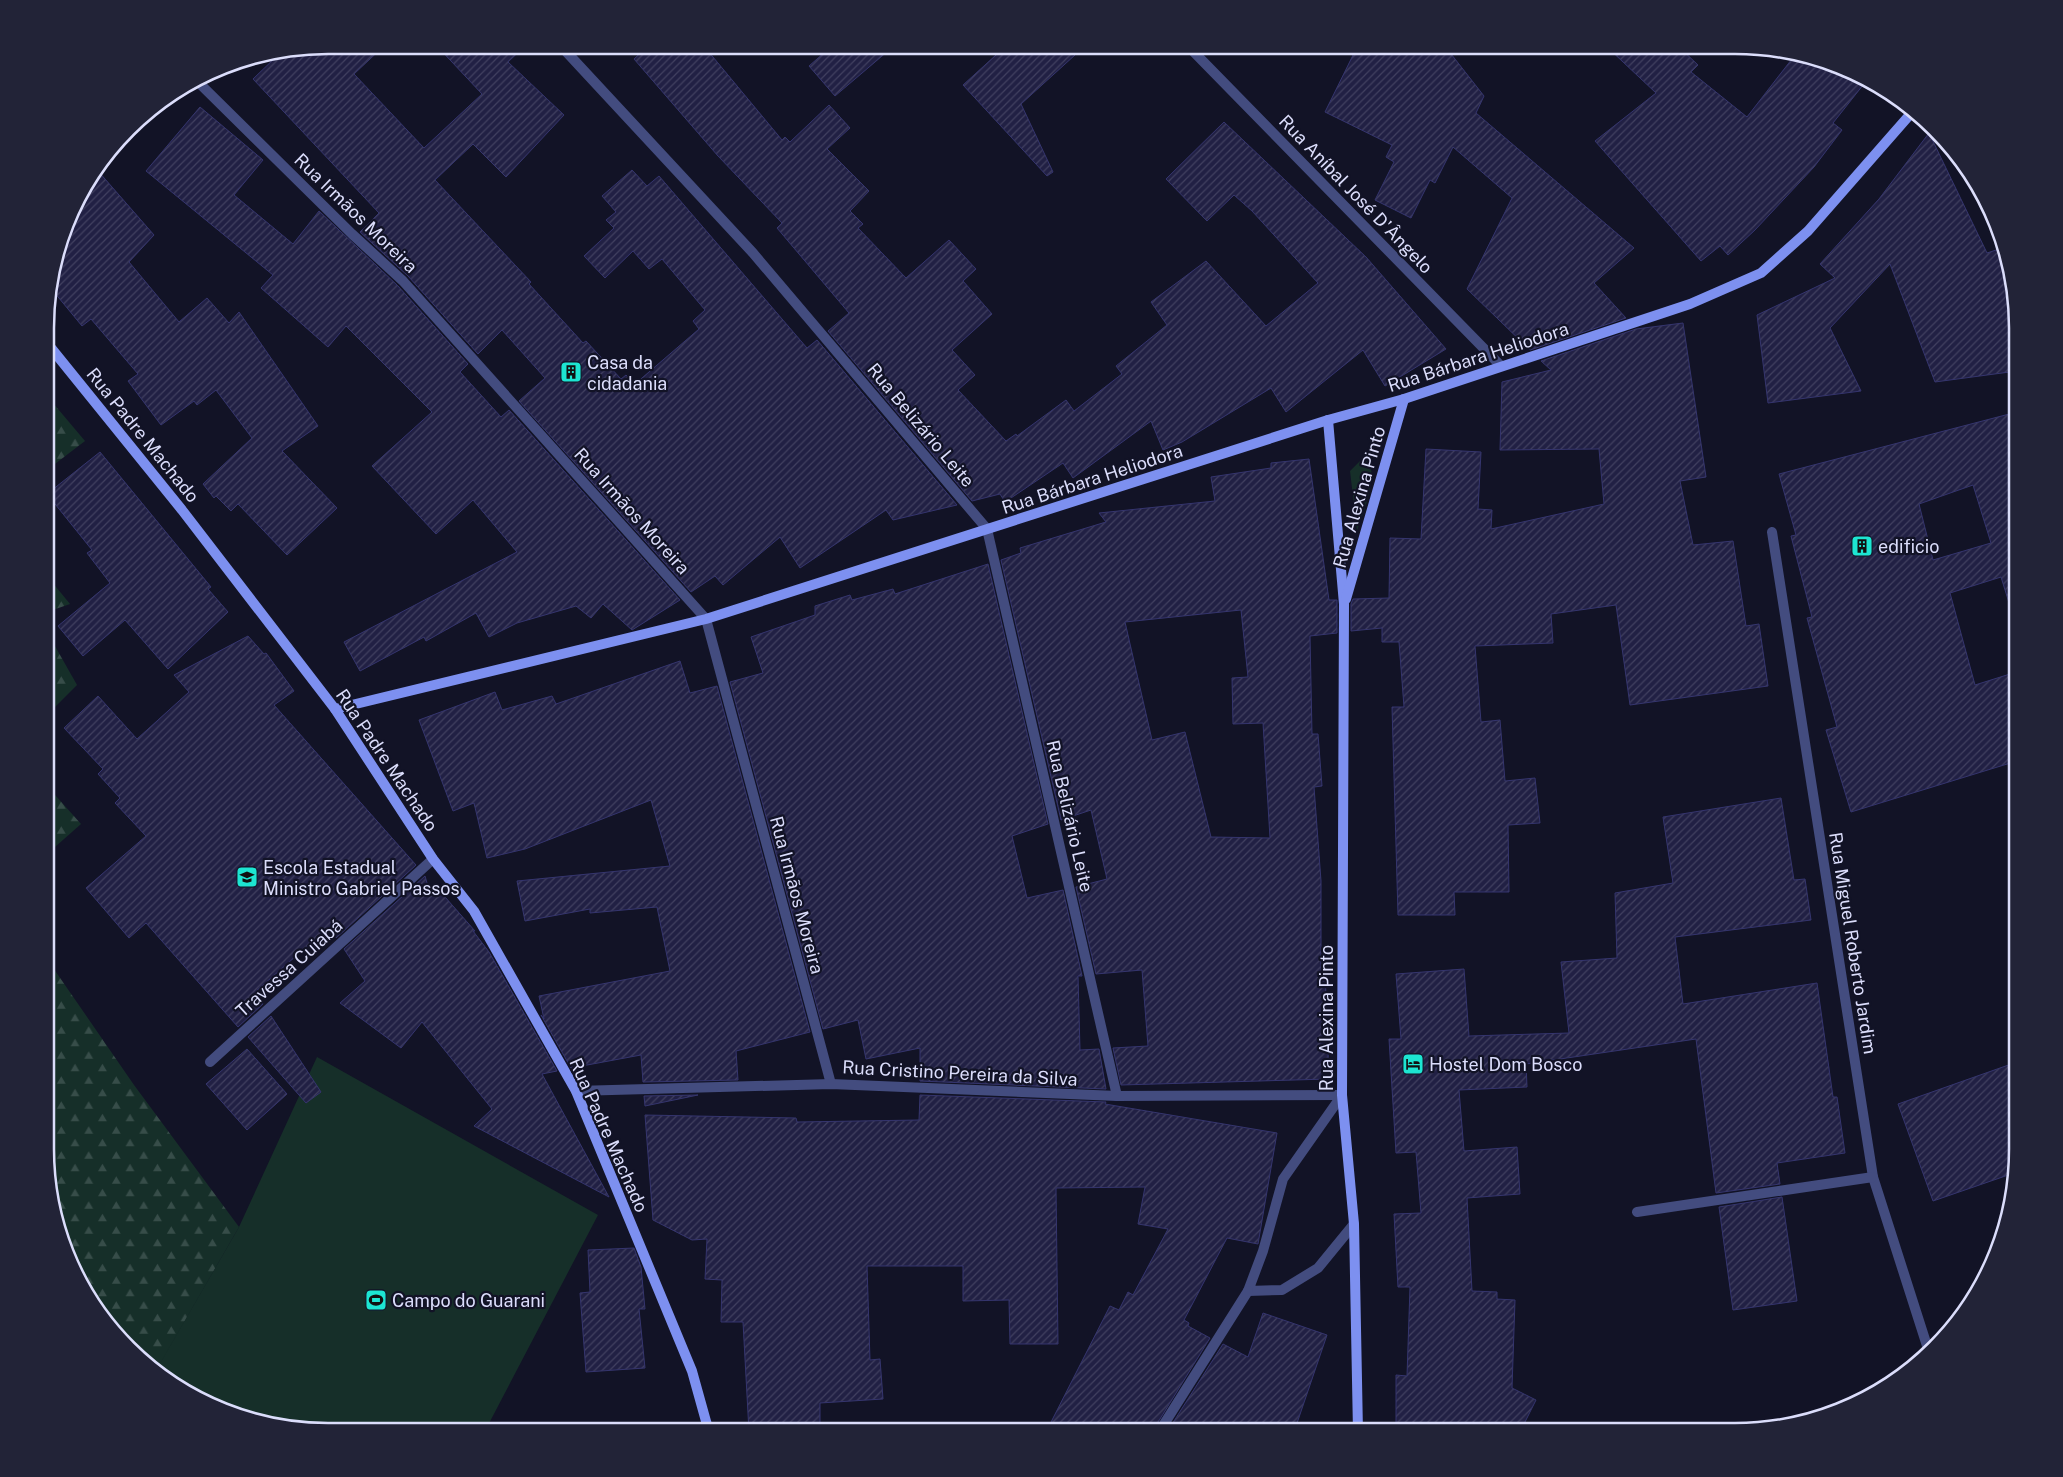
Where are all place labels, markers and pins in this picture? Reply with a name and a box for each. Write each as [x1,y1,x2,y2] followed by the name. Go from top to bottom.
[587,352,667,394] place label: Casa da cidadania
[559,360,583,384] building icon: Casa da cidadania
[1850,534,1874,558] building icon: edificio
[1878,536,1939,557] place label: edificio
[263,857,460,899] place label: Escola Estadual Ministro Gabriel Passos
[235,865,259,889] school or university icon: Escola Estadual Ministro Gabriel Passos
[1401,1052,1425,1076] hotel icon: Hostel Dom Bosco
[1429,1054,1582,1075] place label: Hostel Dom Bosco
[364,1288,388,1312] sports icon: Campo do Guarani
[392,1290,545,1311] place label: Campo do Guarani

